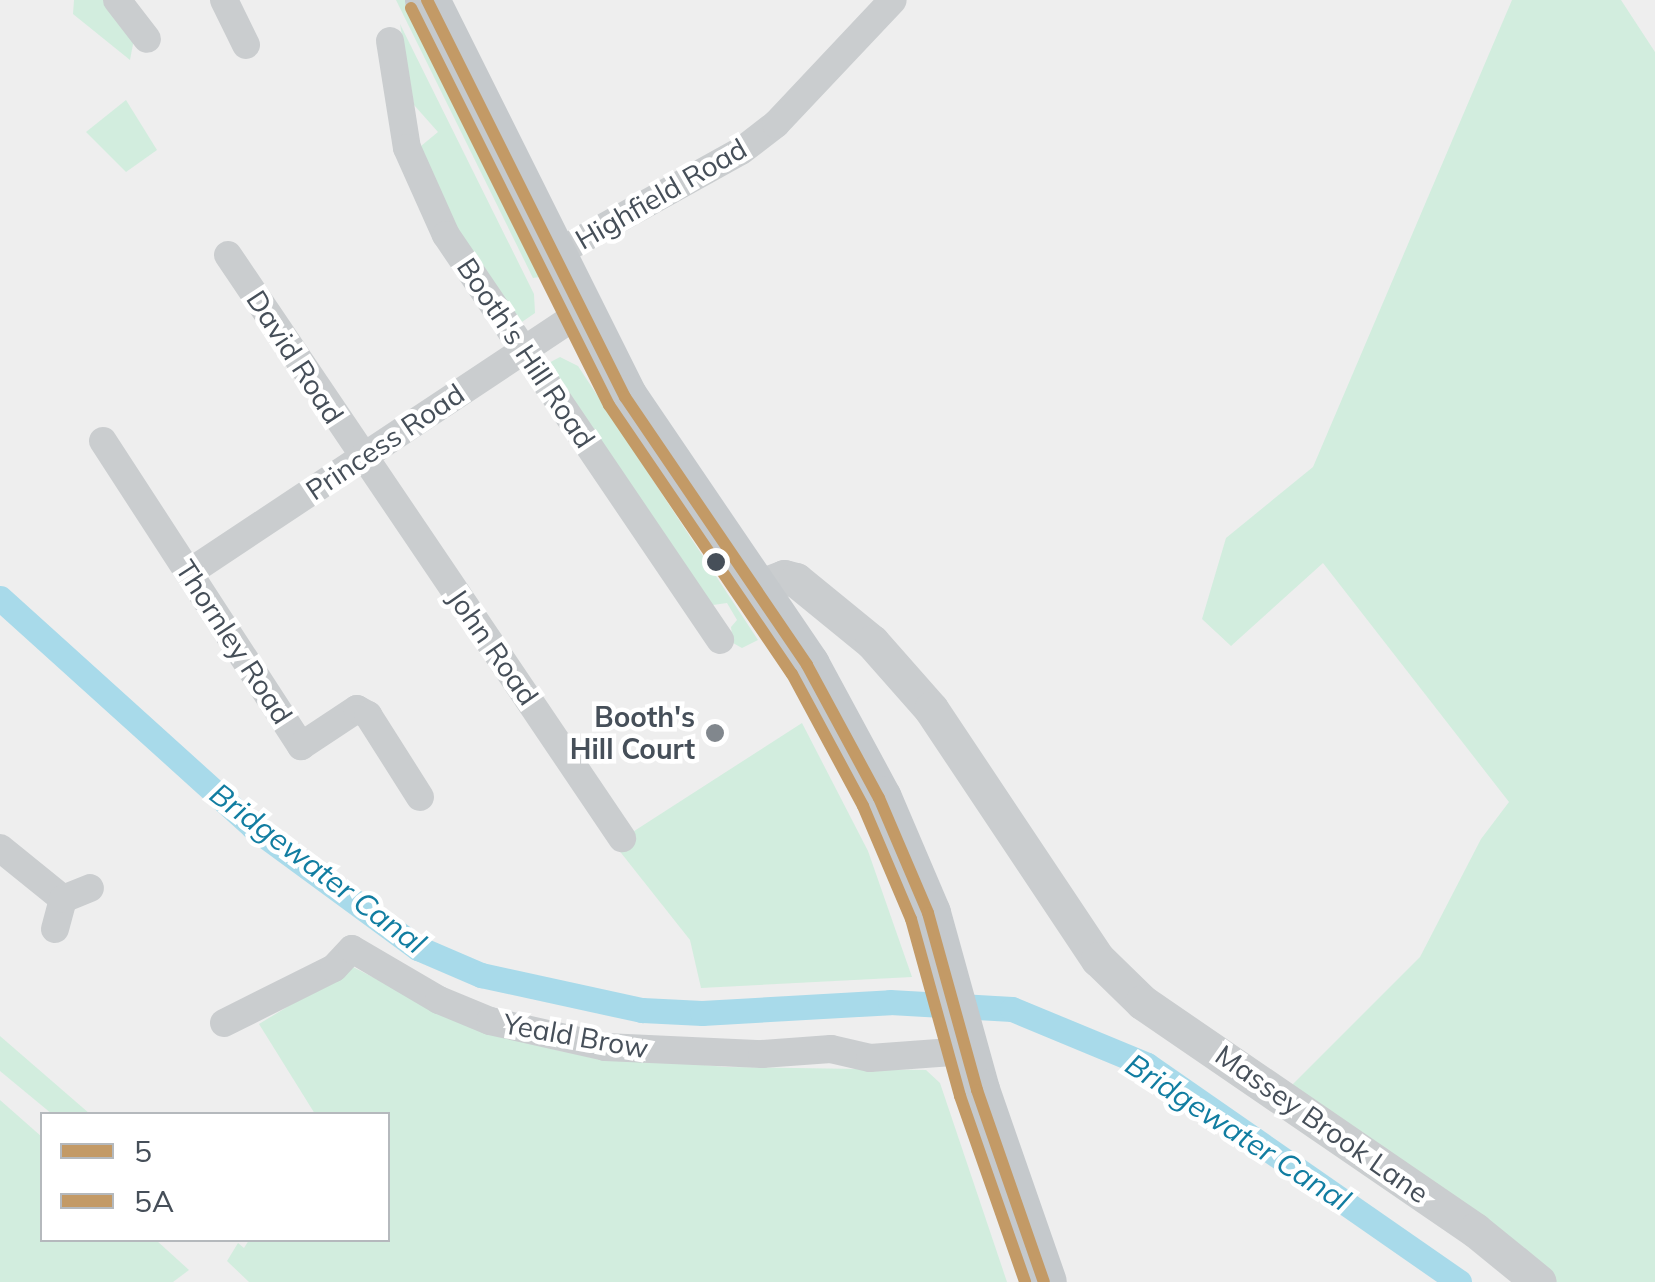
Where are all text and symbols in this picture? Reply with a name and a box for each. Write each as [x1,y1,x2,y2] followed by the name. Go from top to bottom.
[569,131,753,257] street label: Highfield Road
[450,252,602,454] street label: Booth's Hill Road
[240,284,350,430] street label: David Road
[299,377,471,507] street label: Princess Road
[706,552,726,572] unlabelled marker
[169,554,299,730] street label: Thornley Road
[441,582,545,712] street label: John Road
[570,700,695,766] place label: Booth's Hill Court
[704,722,726,744] marker: Booth's Hill Court
[203,775,433,961] water label: Bridgewater Canal
[501,1007,651,1065] street label: Yeald Brow
[1209,1038,1435,1210] street label: Massey Brook Lane
[1119,1046,1357,1218] water label: Bridgewater Canal
[40,1112,390,1242] legend
[134,1132,152,1170] text: 5
[134,1182,174,1220] text: 5A

